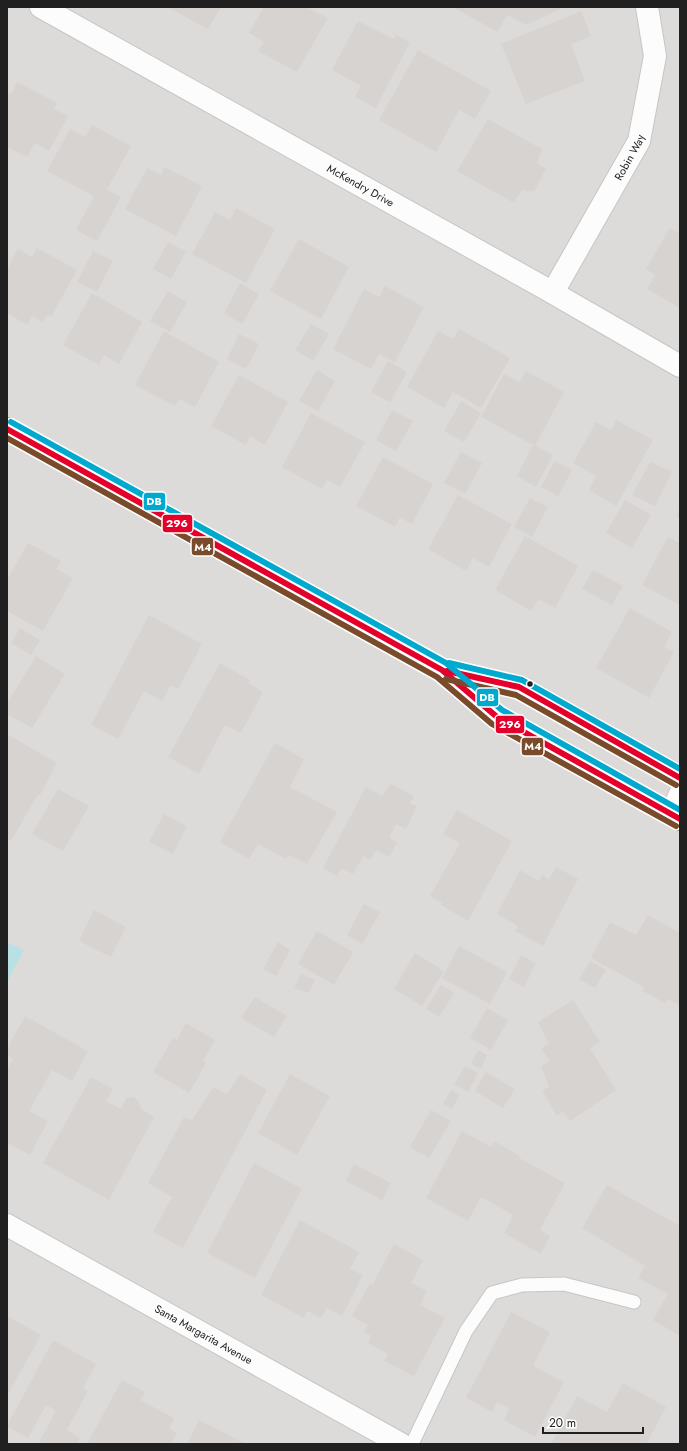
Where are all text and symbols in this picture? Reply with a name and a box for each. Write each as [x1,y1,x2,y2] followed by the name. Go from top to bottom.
[610,133,648,183] street label: Robin Way
[324,160,397,211] street label: McKendry Drive
[143,492,166,511] line badge: DB
[146,493,162,509] text: DB
[162,514,193,533] line badge: 296
[166,515,188,531] text: 296
[191,537,214,556] line badge: M4
[194,539,212,555] text: M4
[525,679,535,689] unlabelled marker
[476,688,499,707] line badge: DB
[479,689,495,705] text: DB
[495,715,525,734] line badge: 296
[499,716,521,732] text: 296
[521,737,544,756] line badge: M4
[524,738,542,754] text: M4
[152,1301,256,1368] street label: Santa Margarita Avenue
[543,1409,643,1435] scale bar
[549,1414,576,1432] text: 20 m

